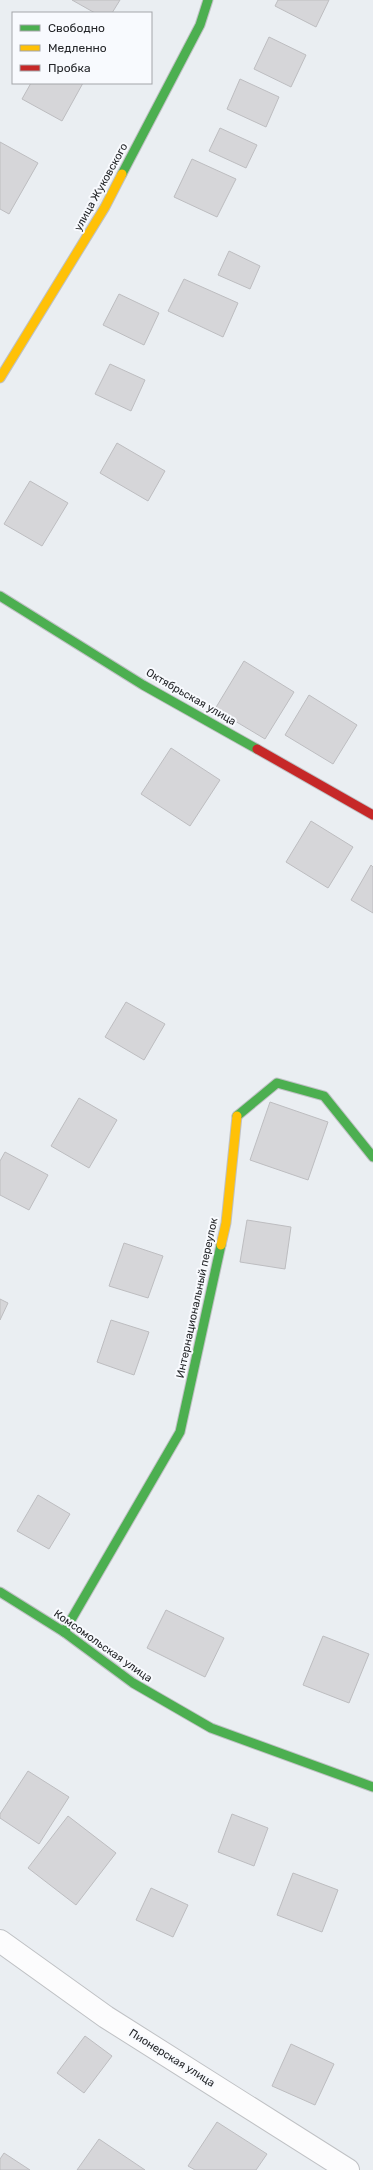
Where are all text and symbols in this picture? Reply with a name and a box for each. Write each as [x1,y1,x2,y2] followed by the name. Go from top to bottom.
[12,12,152,84] legend
[48,21,105,35] text: Свободно
[48,41,107,55] text: Медленно
[48,61,91,75] text: Пробка
[71,141,131,233] street label: улица Жуковского
[144,666,238,728] street label: Октябрьская улица
[174,1216,220,1379] street label: Интернациональный переулок
[51,1607,155,1685] street label: Комсомольская улица
[127,2026,217,2090] street label: Пионерская улица

